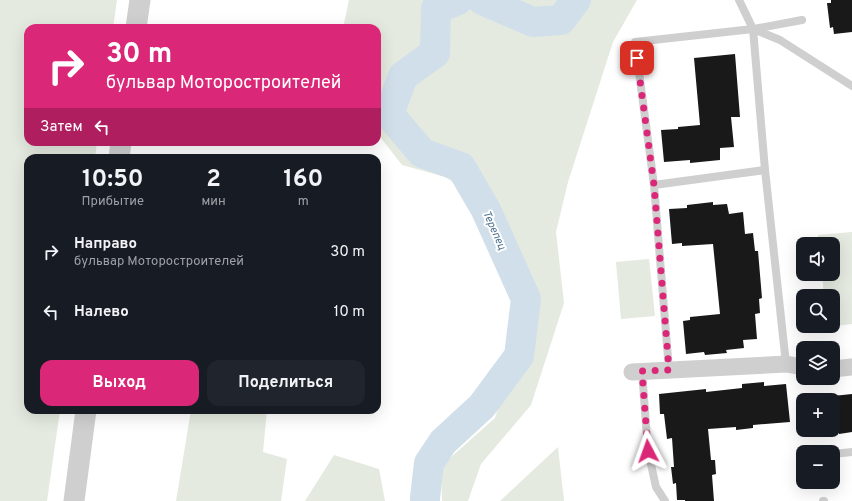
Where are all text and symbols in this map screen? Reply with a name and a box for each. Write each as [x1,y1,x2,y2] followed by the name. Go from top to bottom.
[106,37,172,73] text: 30 m
[40,40,92,92] icon: right
[620,41,654,75] pin
[626,47,648,69] icon: arrive
[106,72,341,95] text: бульвар Моторостроителей
[91,116,113,138] icon: left
[40,118,83,137] text: Затем
[82,165,144,195] text: 10:50
[206,165,221,195] text: 2
[283,165,323,195] text: 160
[82,194,144,210] text: Прибытие
[201,194,226,210] text: мин
[298,194,309,210] text: m
[479,209,509,253] water label: Терепец
[74,235,137,254] text: Направо
[796,237,840,489] map controls
[796,237,840,281] button: sound
[40,241,62,263] icon: right
[330,243,365,262] text: 30 m
[74,254,244,270] text: бульвар Моторостроителей
[796,289,840,333] button: search
[40,301,62,323] icon: left
[74,303,129,322] text: Налево
[334,303,365,322] text: 10 m
[796,341,840,385] button: layers
[40,360,199,406] button: Выход
[207,360,365,406] button: Поделиться
[796,393,840,437] button: +
[627,430,669,472] position arrow
[796,445,840,489] button: −

